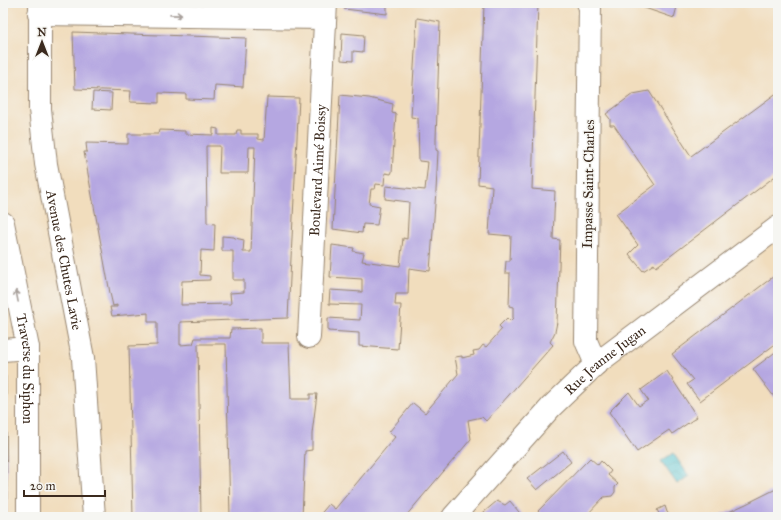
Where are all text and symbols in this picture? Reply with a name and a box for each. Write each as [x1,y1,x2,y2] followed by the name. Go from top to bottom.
[169,11,182,19] one-way arrow
[22,22,62,62] north arrow
[37,26,47,39] text: N
[306,103,330,237] street label: Boulevard Aimé Boissy
[579,119,598,249] street label: Impasse Saint-Charles
[42,188,86,332] street label: Avenue des Chutes Lavie
[13,290,21,303] one-way arrow
[12,312,36,424] street label: Traverse du Siphon
[561,322,649,399] street label: Rue Jeanne Jugan
[24,472,105,498] scale bar
[30,479,56,493] text: 20 m

